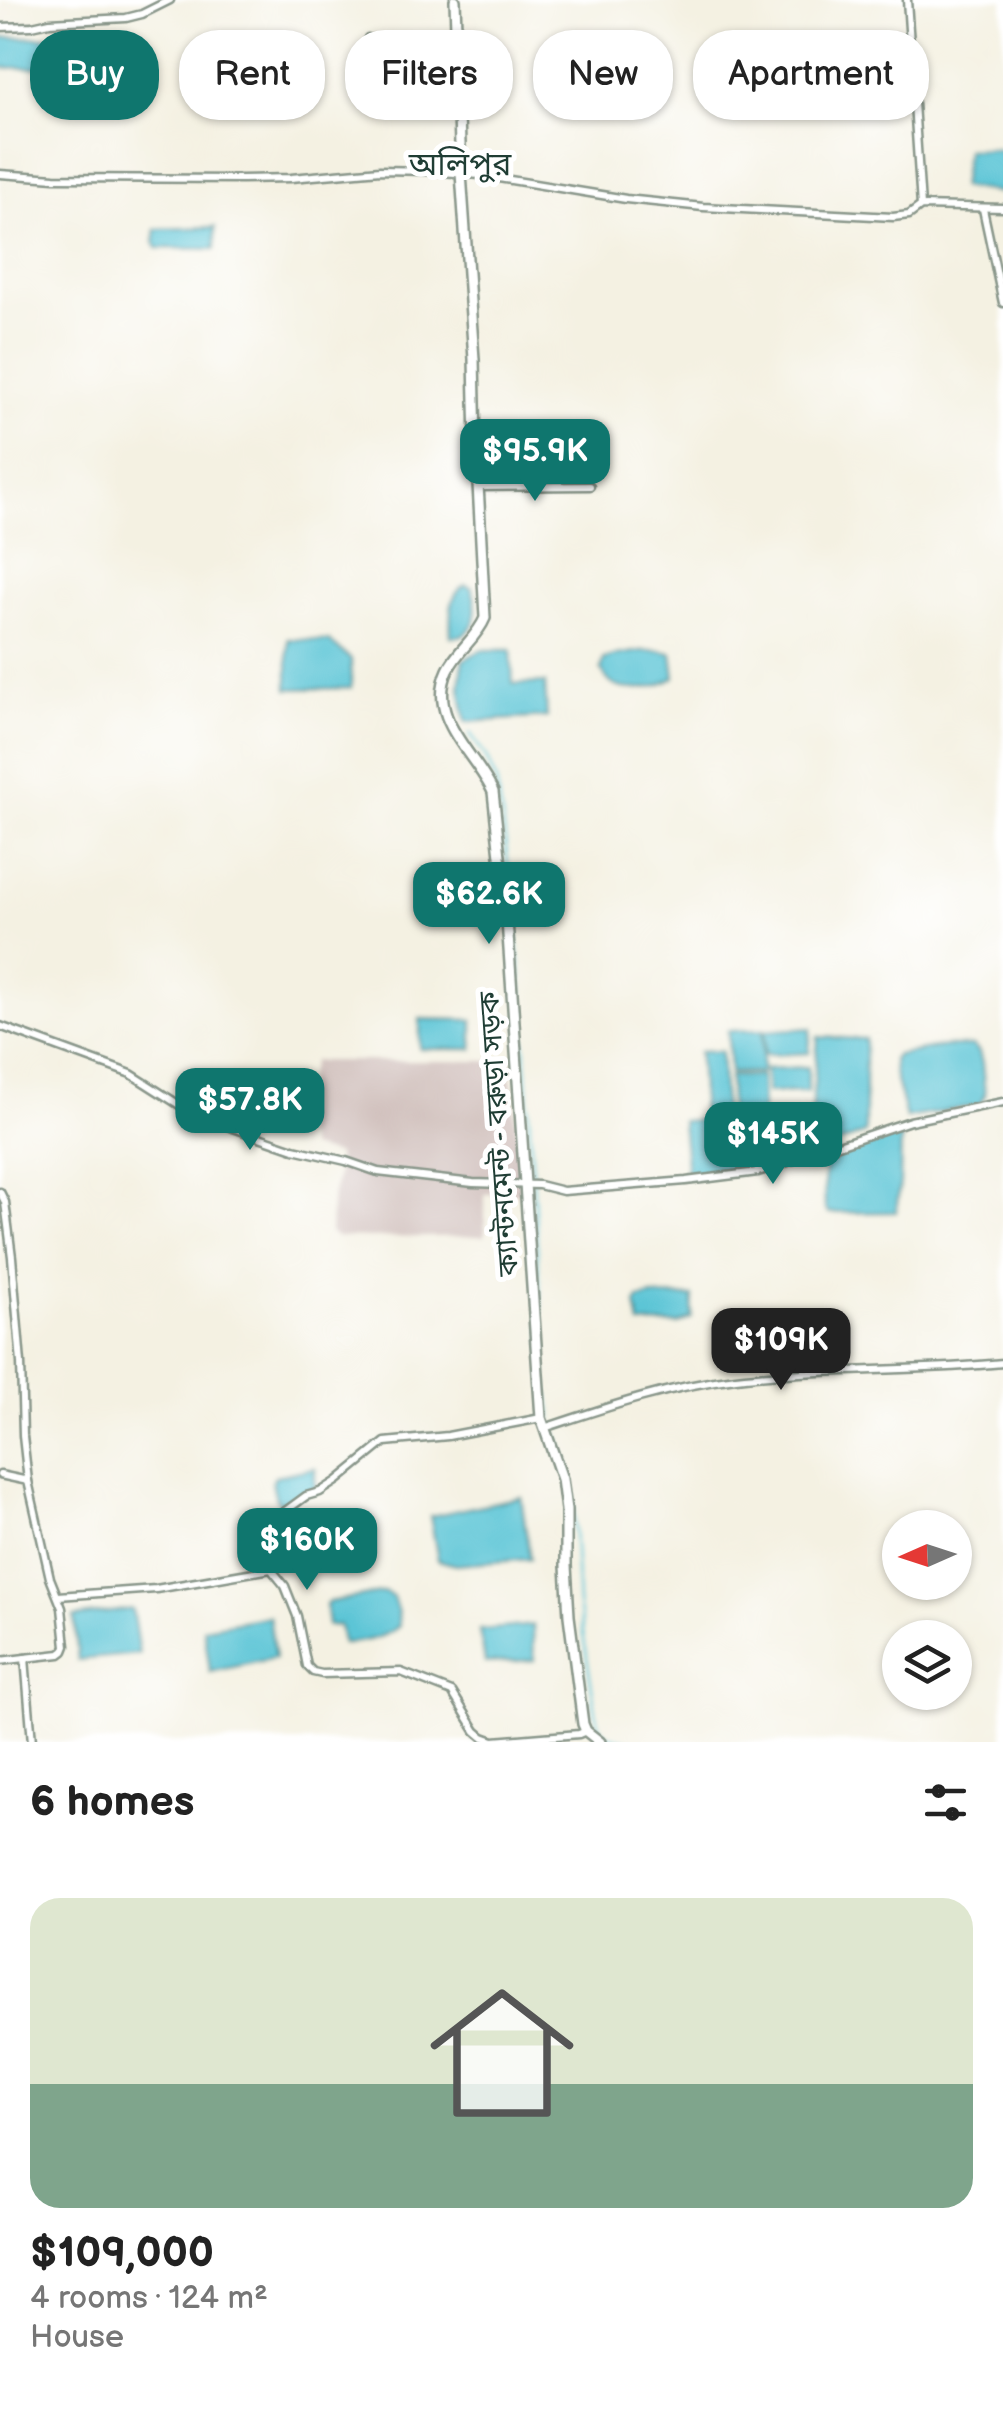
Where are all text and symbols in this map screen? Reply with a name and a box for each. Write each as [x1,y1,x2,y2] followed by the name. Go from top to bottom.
[30,30,159,120] chip: Buy
[179,30,325,120] chip: Rent
[345,30,513,120] chip: Filters
[533,30,673,120] chip: New
[693,30,929,120] chip: Apartment
[408,146,512,185] district label: অলিপুর
[454,419,616,504] pin: $95.9K
[482,432,588,471] text: $95.9K
[408,862,570,947] pin: $62.6K
[435,875,543,914] text: $62.6K
[472,990,526,1278] street label: ক্যান্টনমেন্ট - বরুড়া সড়ক
[169,1068,331,1153] pin: $57.8K
[197,1081,303,1120] text: $57.8K
[703,1102,843,1187] pin: $145K
[726,1115,820,1154] text: $145K
[711,1308,851,1393] pin: $109K
[733,1321,829,1360] text: $109K
[237,1508,377,1593] pin: $160K
[882,1510,972,1600] north arrow
[882,1510,972,1710] map controls
[259,1521,355,1560] text: $160K
[882,1620,972,1710] button: layers
[918,1775,973,1830] icon: filters
[30,1777,194,1828] text: 6 homes
[412,1963,592,2143] icon: home
[30,2228,214,2279] text: $109,000
[30,2279,268,2318] text: 4 rooms · 124 m²
[30,2318,124,2357] text: House

